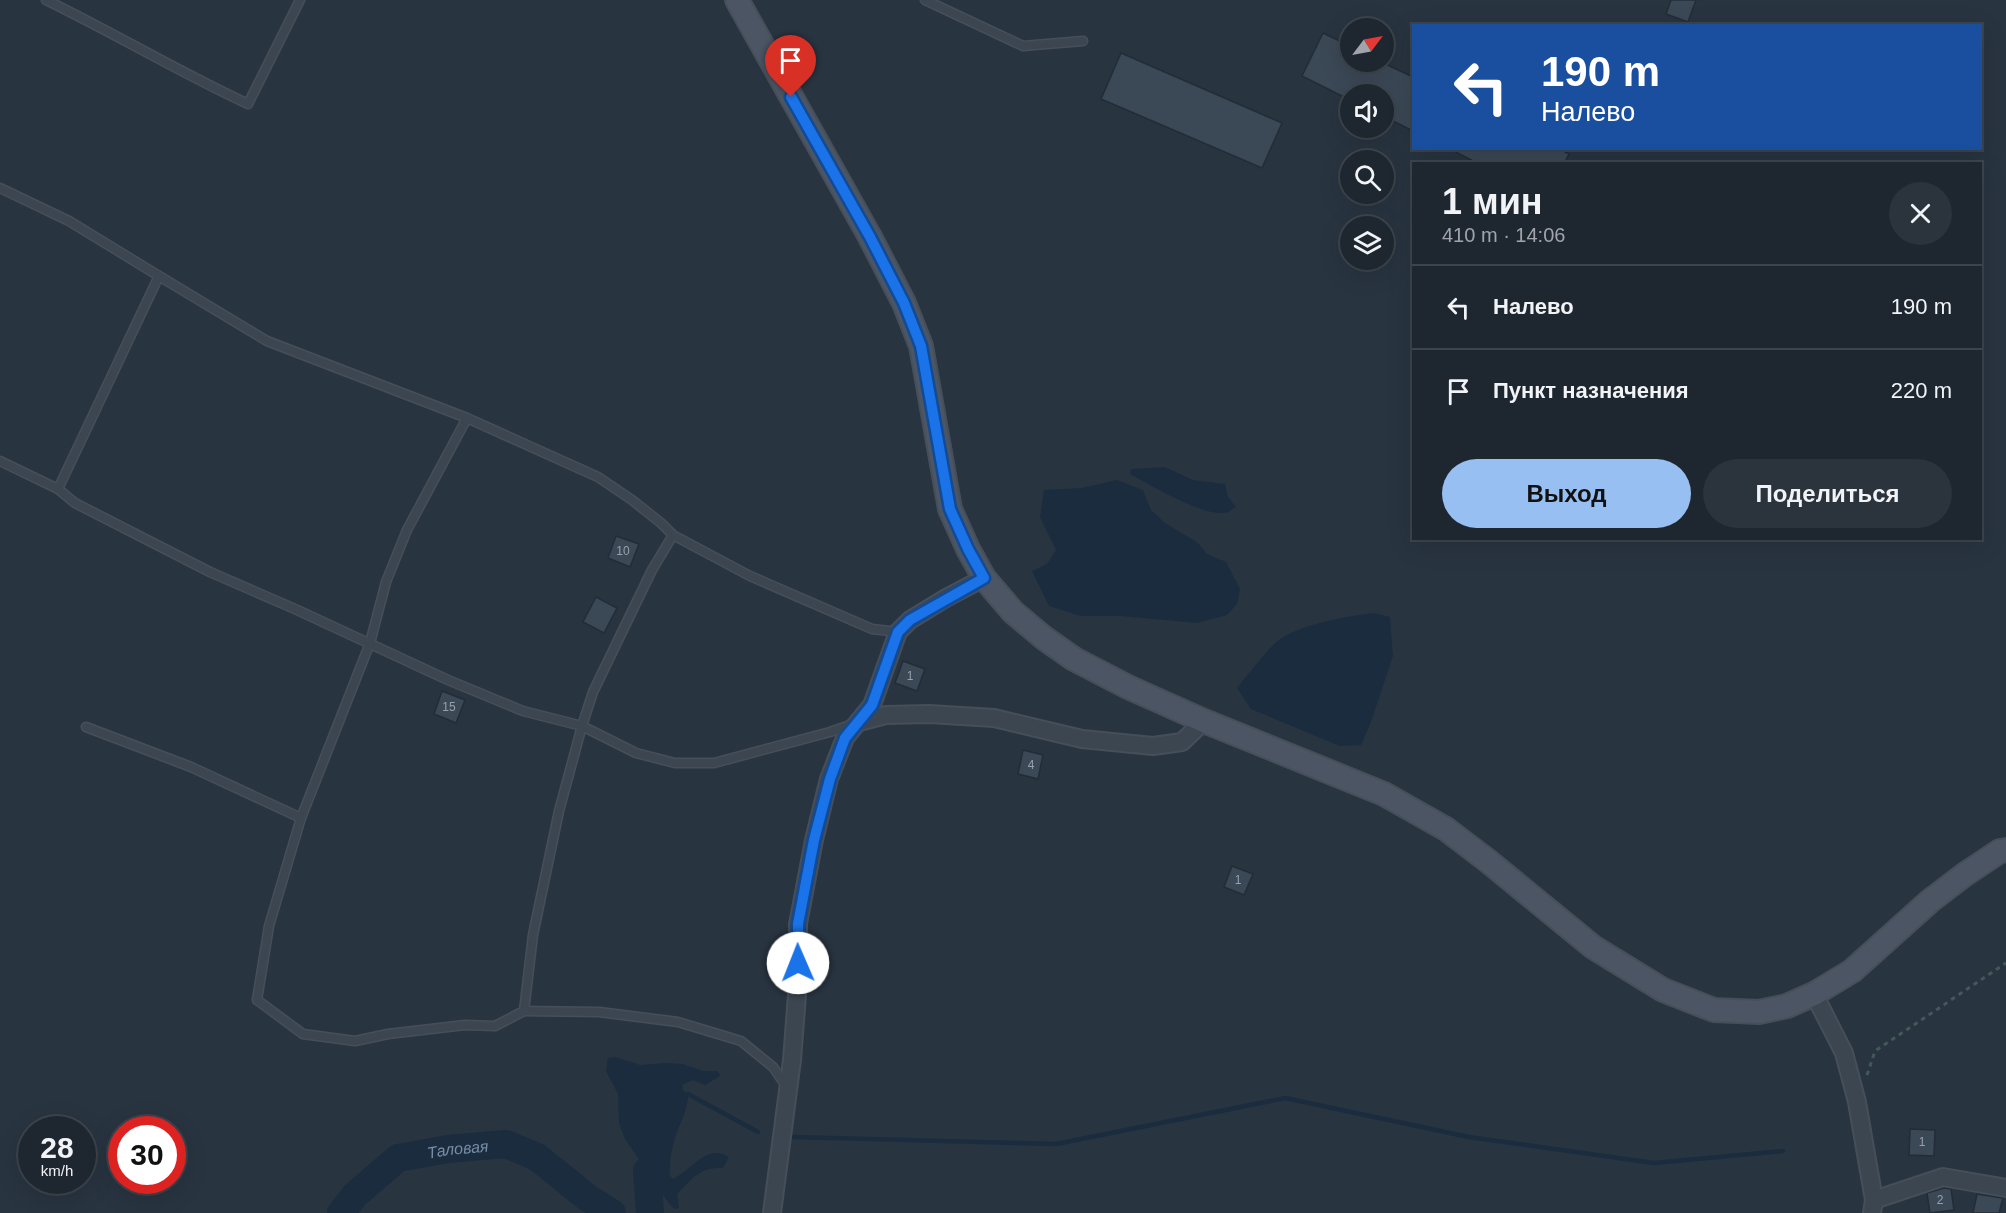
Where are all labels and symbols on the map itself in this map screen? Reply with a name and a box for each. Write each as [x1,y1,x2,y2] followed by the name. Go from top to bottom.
[1340,18,1394,72] north arrow
[765,35,816,97] pin
[616,544,630,558] house number: 10
[907,669,914,683] house number: 1
[442,700,456,714] house number: 15
[1028,758,1035,772] house number: 4
[1235,873,1242,887] house number: 1
[766,931,830,995] position arrow
[108,1116,186,1194] speed limit sign: 30
[1919,1135,1926,1149] house number: 1
[426,1138,490,1162] water label: Таловая
[1937,1193,1944,1207] house number: 2

